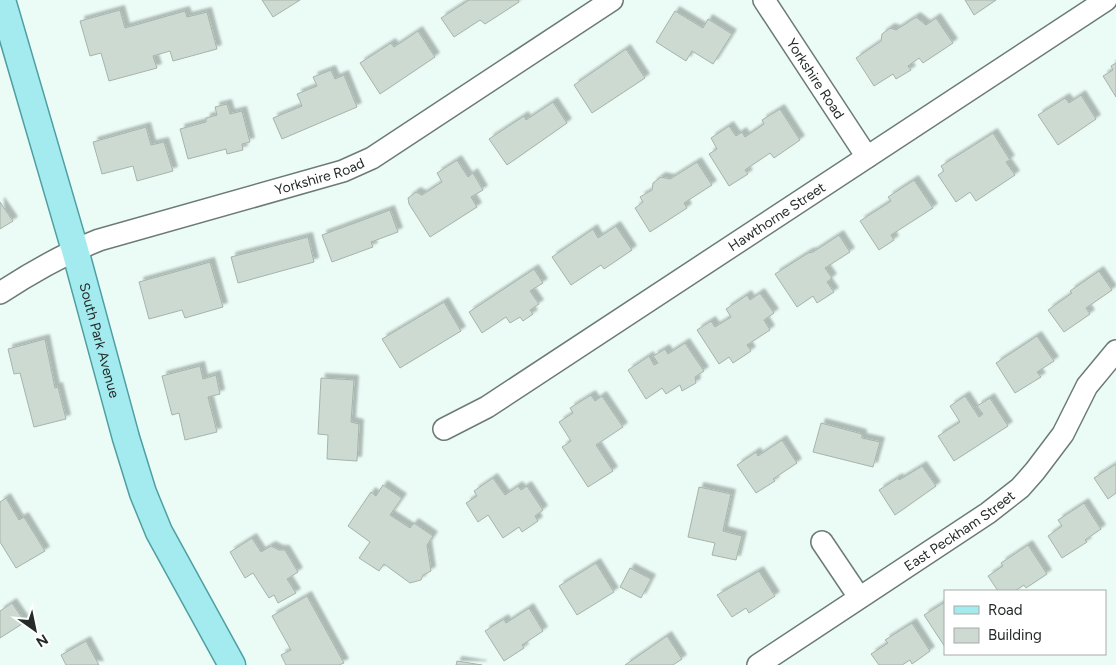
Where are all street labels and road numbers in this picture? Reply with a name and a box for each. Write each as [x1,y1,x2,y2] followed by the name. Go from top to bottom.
[783,35,848,122] street label: Yorkshire Road
[273,154,367,198] street label: Yorkshire Road
[725,178,828,255] street label: Hawthorne Street
[76,281,123,400] street label: South Park Avenue
[901,487,1018,575] street label: East Peckham Street

